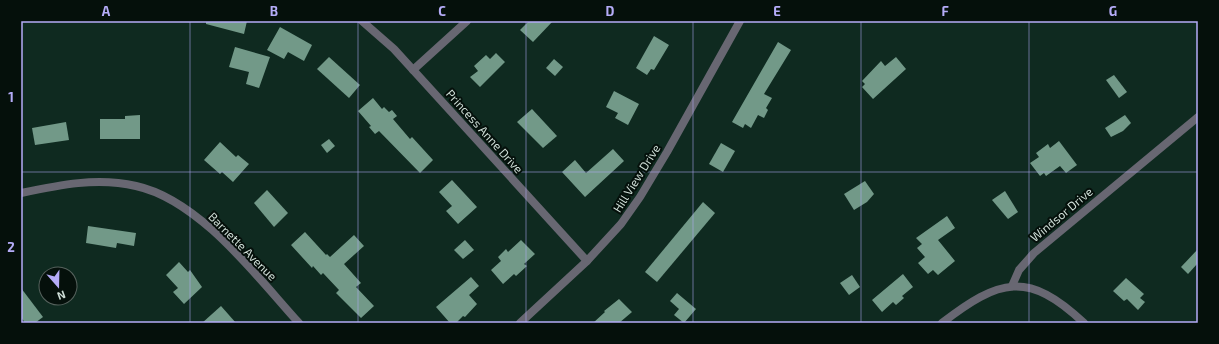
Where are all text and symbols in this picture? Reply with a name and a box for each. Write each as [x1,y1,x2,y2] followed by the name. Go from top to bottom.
[102,3,111,19] text: A
[270,3,278,19] text: B
[438,3,446,19] text: C
[606,3,615,19] text: D
[773,3,781,19] text: E
[941,3,949,19] text: F
[1109,3,1117,19] text: G
[444,86,526,176] street label: Princess Anne Drive
[8,89,14,105] text: 1
[609,141,663,215] street label: Hill View Drive
[1027,184,1095,244] street label: Windsor Drive
[206,209,280,283] street label: Barnette Avenue
[7,239,15,255] text: 2
[38,266,78,306] north arrow
[56,288,68,303] text: N

